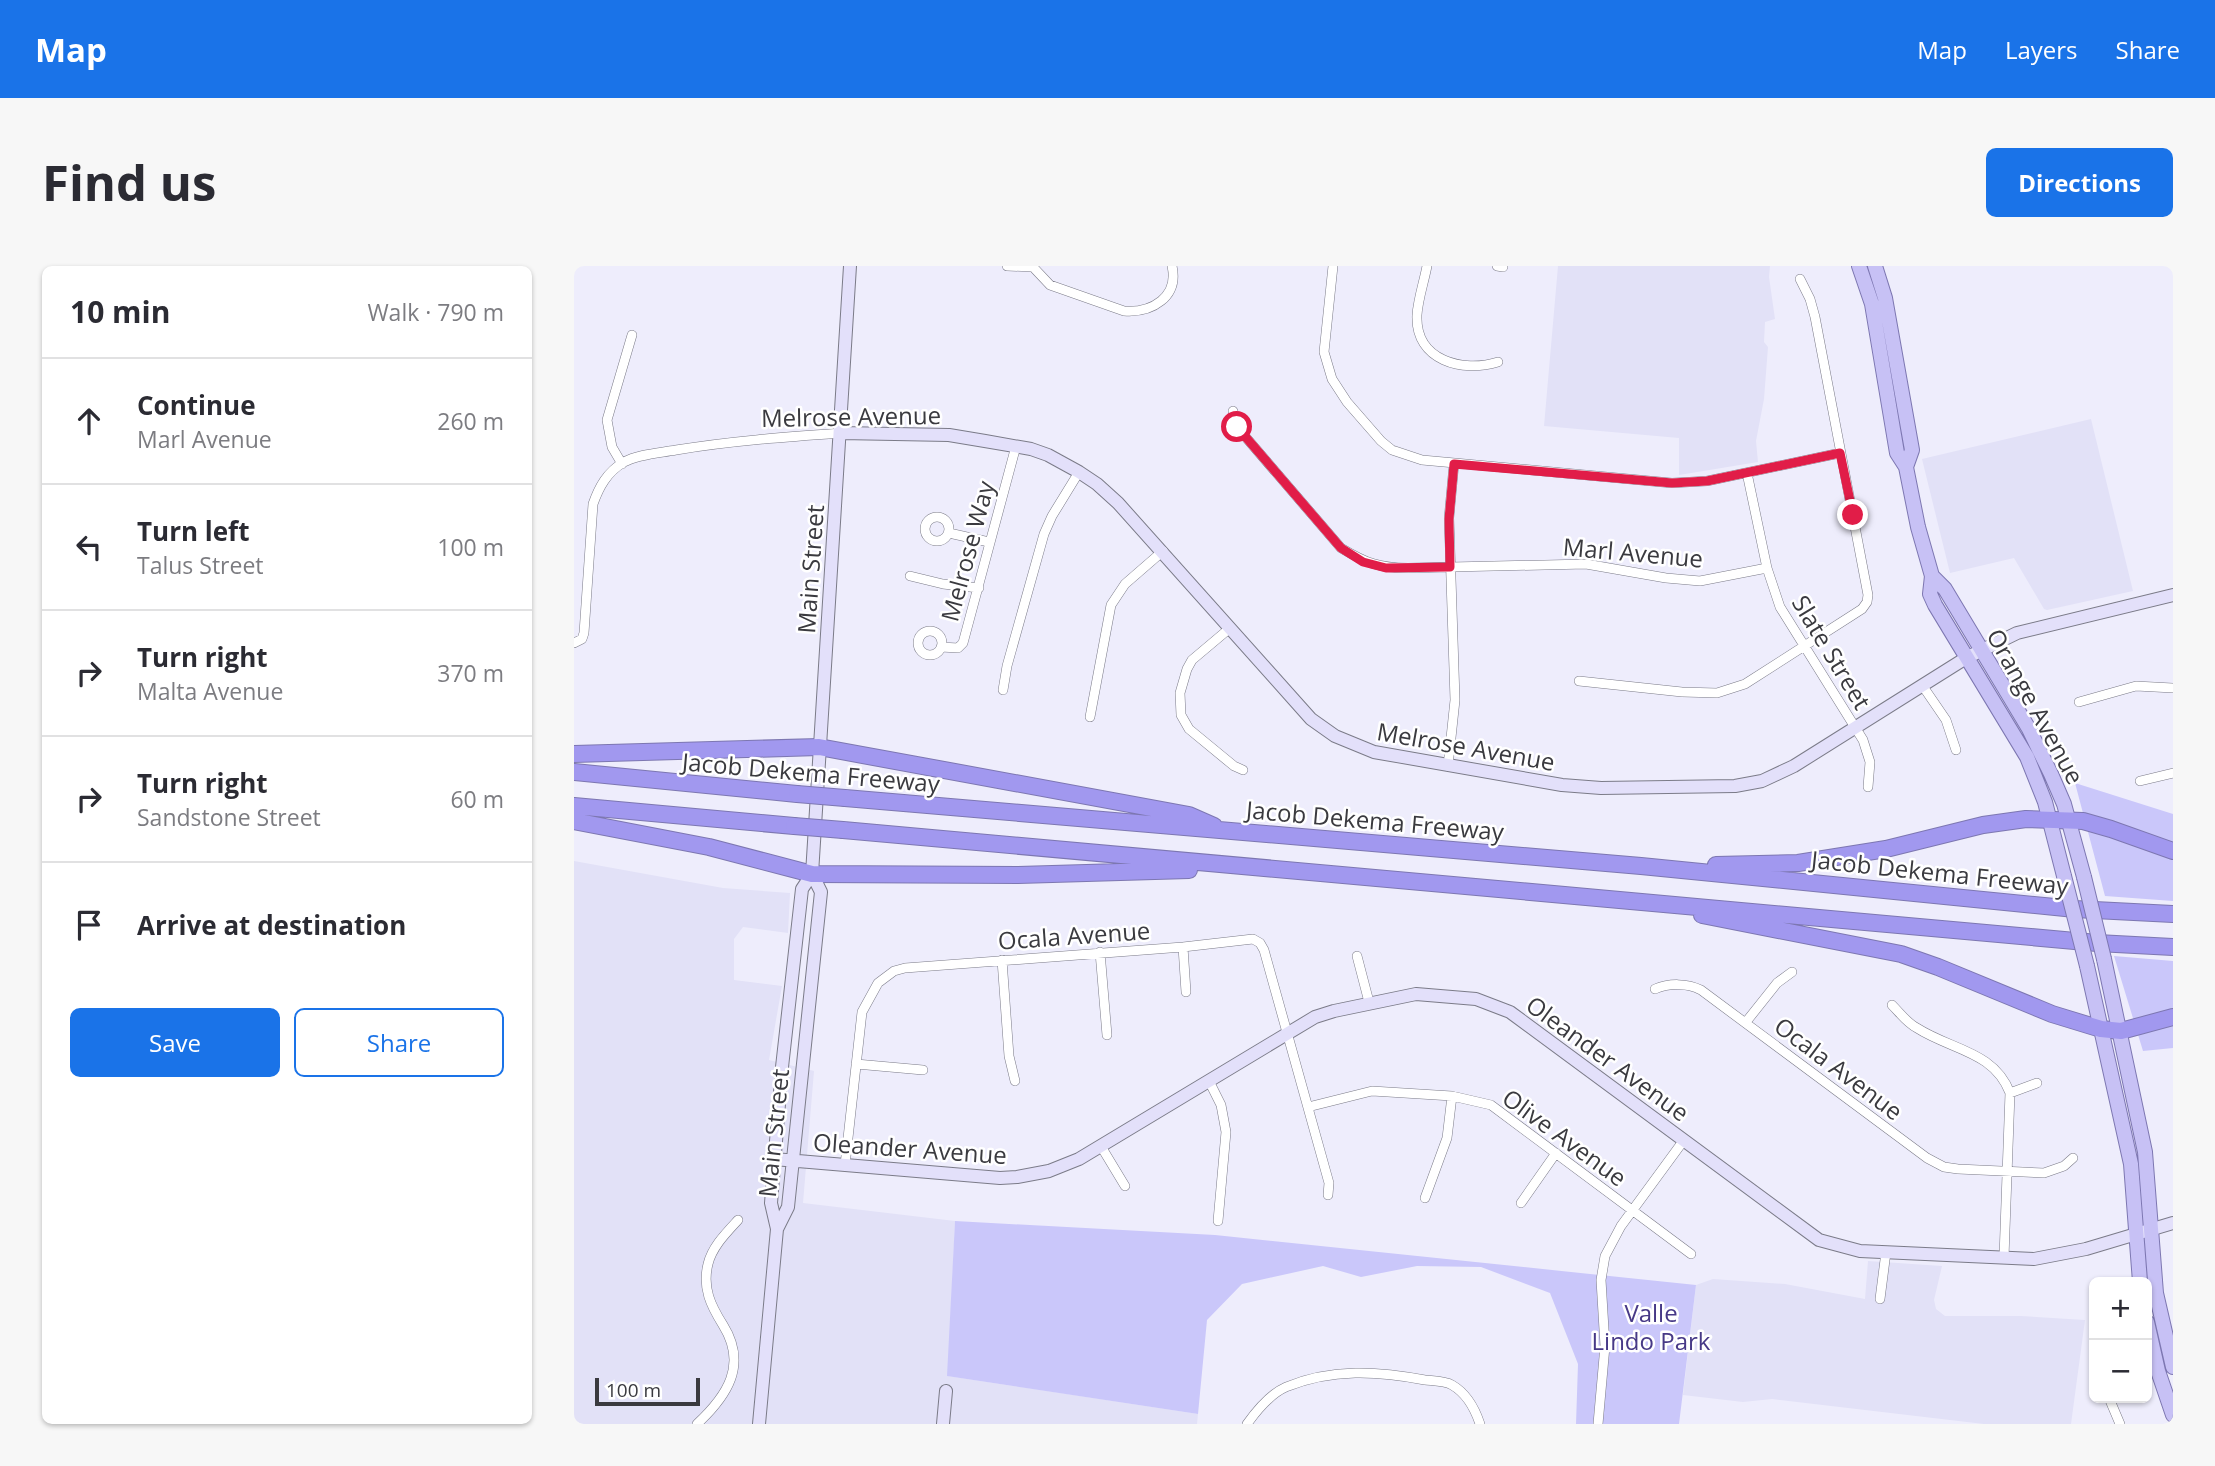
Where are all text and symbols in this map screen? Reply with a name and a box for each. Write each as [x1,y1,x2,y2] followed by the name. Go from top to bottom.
[35,27,107,72] text: Map
[1917,33,1967,66] text: Map
[2005,33,2078,66] text: Layers
[2116,33,2180,66] text: Share
[1986,148,2173,217] button: Directions
[42,149,216,215] text: Find us
[70,291,170,332] text: 10 min
[367,296,504,328] text: Walk · 790 m
[137,387,256,423] text: Continue
[761,398,941,434] street label: Melrose Avenue
[70,402,108,440] icon: ahead
[437,405,504,437] text: 260 m
[1221,411,1252,442] route start
[137,423,272,455] text: Marl Avenue
[932,476,1002,625] street label: Melrose Way
[1837,499,1868,530] route end
[789,504,831,634] street label: Main Street
[137,513,249,549] text: Turn left
[70,528,108,566] icon: left
[1562,529,1704,575] street label: Marl Avenue
[437,531,504,563] text: 100 m
[137,549,264,581] text: Talus Street
[1785,589,1879,715] street label: Slate Street
[1980,622,2092,790] street label: Orange Avenue
[137,639,268,675] text: Turn right
[70,654,108,692] icon: right
[437,657,504,689] text: 370 m
[137,675,283,707] text: Malta Avenue
[1374,714,1558,778] street label: Melrose Avenue
[679,744,942,800] street label: Jacob Dekema Freeway
[137,765,268,801] text: Turn right
[70,780,108,818] icon: right
[450,783,504,815] text: 60 m
[1243,792,1506,848] street label: Jacob Dekema Freeway
[137,801,321,833] text: Sandstone Street
[1808,842,2071,902] street label: Jacob Dekema Freeway
[70,906,108,944] icon: arrive
[137,907,406,943] text: Arrive at destination
[997,913,1151,957] street label: Ocala Avenue
[1520,988,1696,1128] street label: Oleander Avenue
[70,1008,280,1077] button: Save
[294,1008,504,1077] button: Share
[1768,1009,1910,1127] street label: Ocala Avenue
[750,1067,796,1199] street label: Main Street
[1496,1081,1634,1193] street label: Olive Avenue
[812,1125,1008,1171] street label: Oleander Avenue
[2089,1277,2152,1403] map controls
[2089,1277,2152,1340] button: +
[1592,1296,1711,1357] park label: Valle Lindo Park
[2089,1340,2152,1403] button: −
[595,1375,700,1407] scale bar
[606,1377,661,1403] text: 100 m

